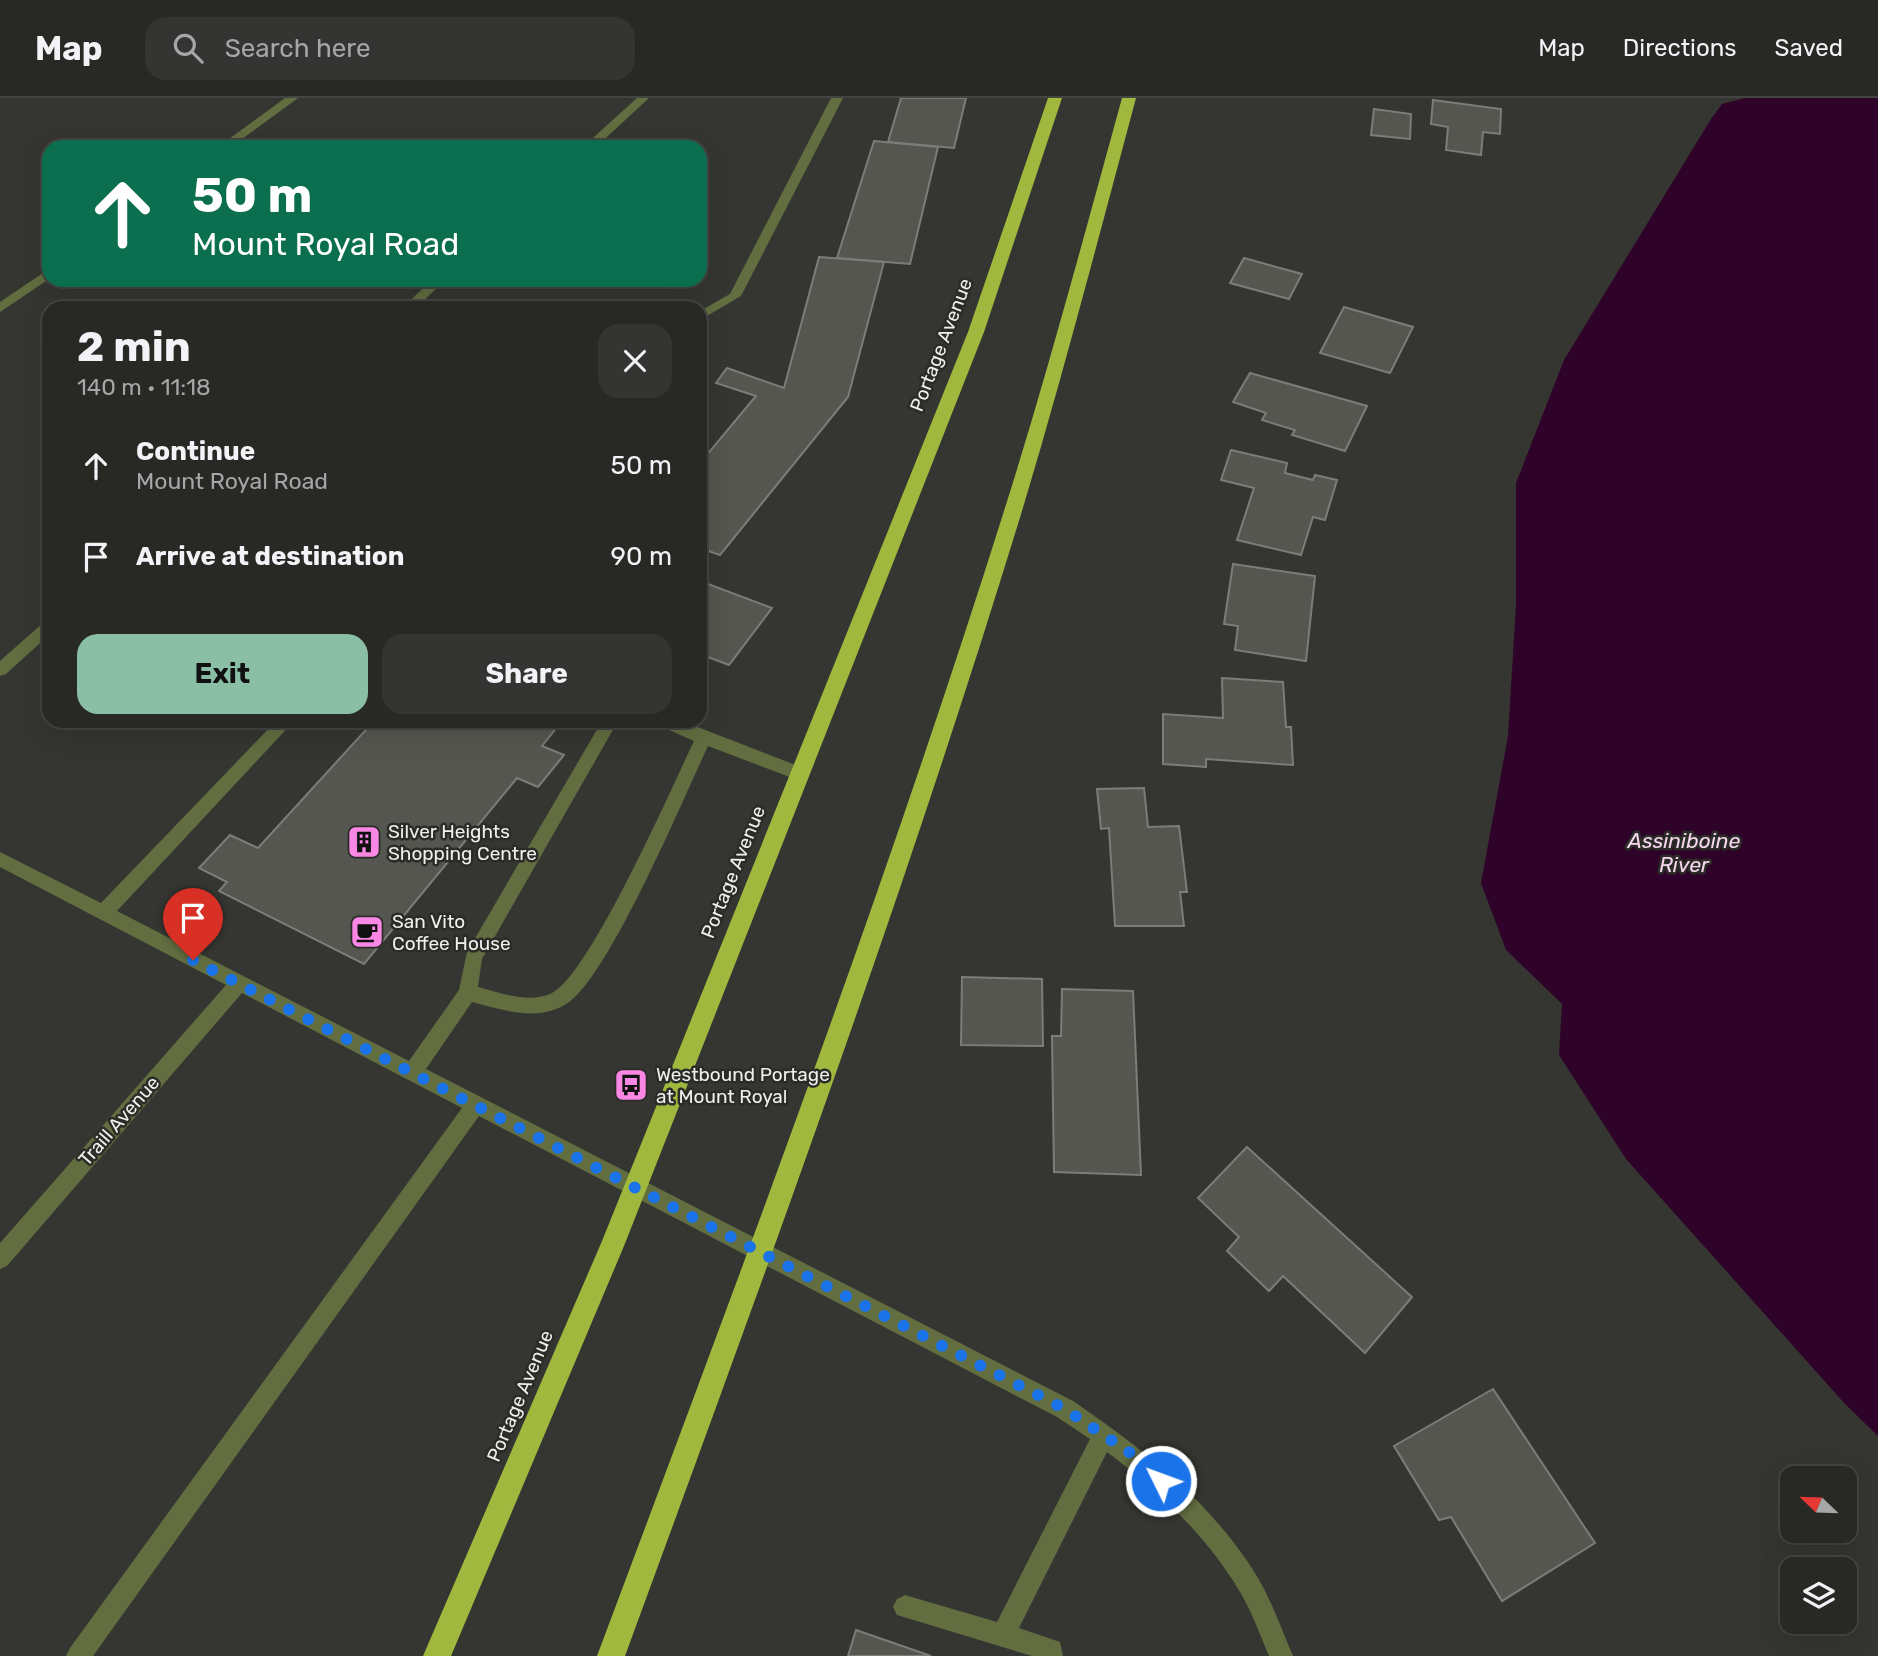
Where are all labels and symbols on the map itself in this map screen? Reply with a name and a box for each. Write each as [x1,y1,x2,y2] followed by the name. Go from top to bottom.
[905,275,977,415] street label: Portage Avenue
[696,802,770,942] street label: Portage Avenue
[388,820,537,865] place label: Silver Heights Shopping Centre
[345,823,383,861] building icon: Silver Heights Shopping Centre
[1627,828,1741,877] water label: Assiniboine River
[163,888,223,960] pin
[392,910,511,955] place label: San Vito Coffee House
[348,913,386,951] cafe icon: San Vito Coffee House
[656,1063,830,1108] place label: Westbound Portage at Mount Royal
[612,1066,650,1104] bus stop icon: Westbound Portage at Mount Royal
[74,1071,164,1171] street label: Traill Avenue
[482,1327,558,1465] street label: Portage Avenue
[1124,1444,1198,1518] position arrow
[1780,1466,1857,1544] north arrow

